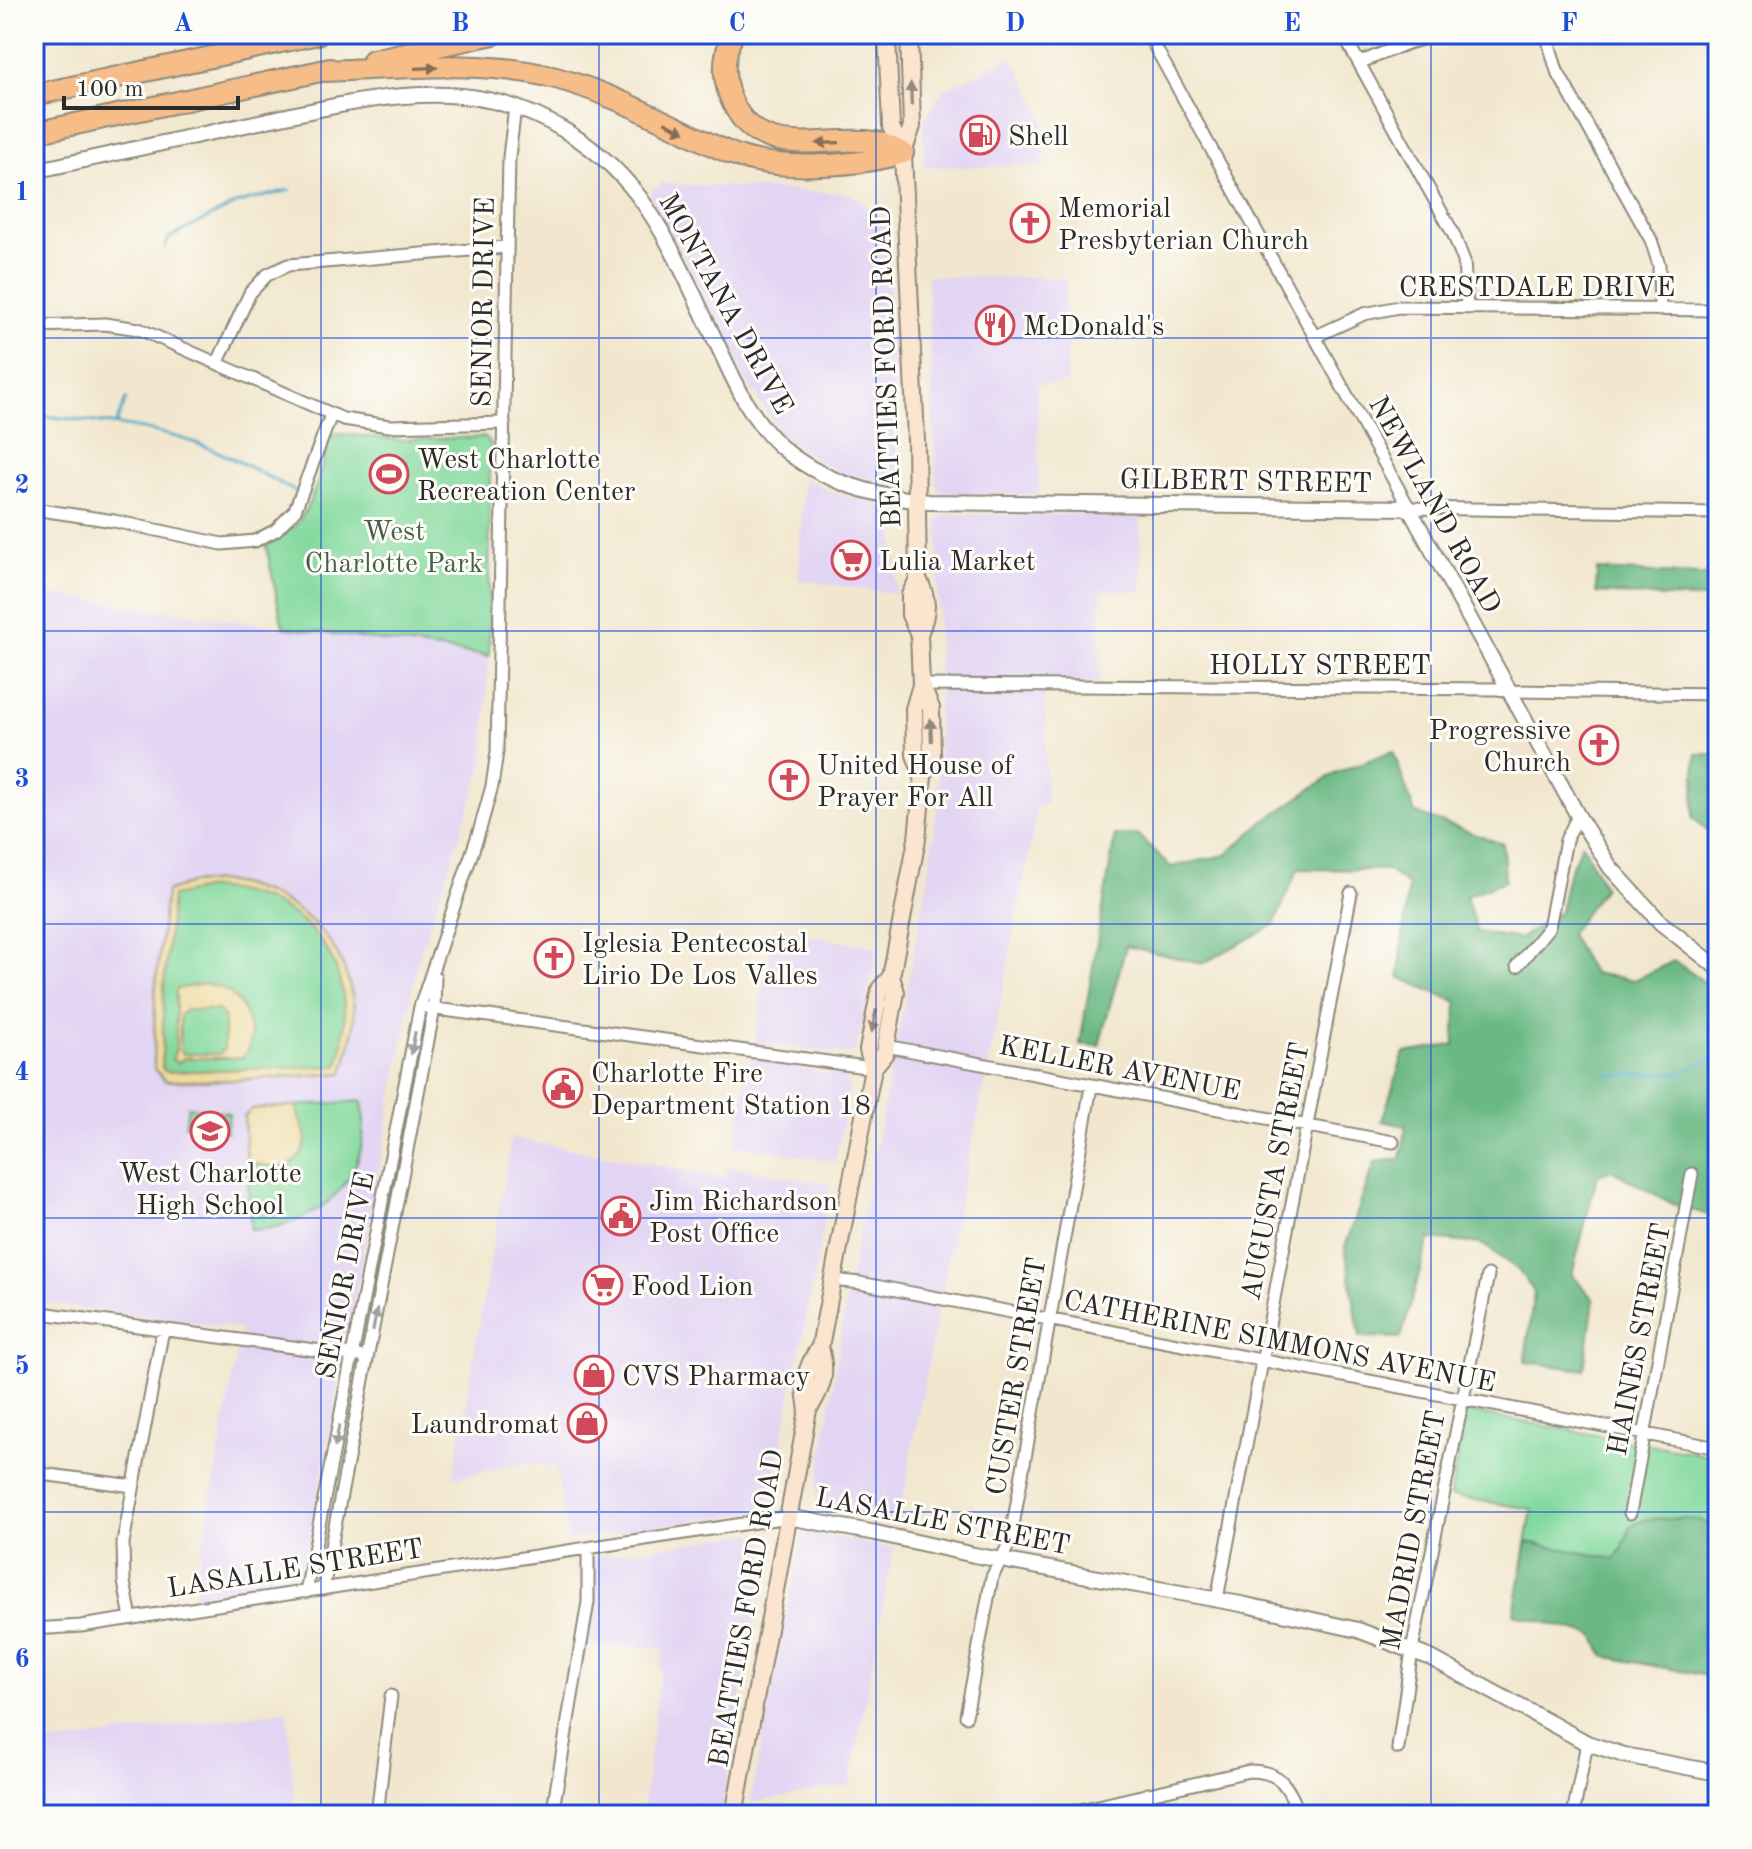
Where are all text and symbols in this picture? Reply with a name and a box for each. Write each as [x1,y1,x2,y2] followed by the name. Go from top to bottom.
[173,11,193,37] text: A
[451,11,469,37] text: B
[728,11,746,37] text: C
[1005,11,1025,37] text: D
[1283,11,1301,37] text: E
[1560,11,1578,37] text: F
[64,60,238,110] scale bar
[414,61,439,74] one-way arrow
[76,78,144,102] text: 100 m
[905,81,918,106] one-way arrow
[959,114,1001,156] fuel station icon: Shell
[663,120,686,134] one-way arrow
[1008,124,1069,152] place label: Shell
[815,137,840,149] one-way arrow
[14,180,30,206] text: 1
[652,189,797,419] street label: MONTANA DRIVE
[1058,196,1309,256] place label: Memorial Presbyterian Church
[469,197,501,408] street label: SENIOR DRIVE
[1009,202,1051,244] church icon: Memorial Presbyterian Church
[868,205,908,529] street label: BEATTIES FORD ROAD
[1399,275,1675,303] street label: CRESTDALE DRIVE
[974,304,1016,346] restaurant icon: McDonald's
[1023,314,1164,342] place label: McDonald's
[1362,392,1505,619] street label: NEWLAND ROAD
[417,447,635,507] place label: West Charlotte Recreation Center
[368,453,410,495] sports icon: West Charlotte Recreation Center
[1119,467,1372,499] street label: GILBERT STREET
[14,473,30,499] text: 2
[305,519,483,579] park label: West Charlotte Park
[830,539,872,581] supermarket icon: Lulia Market
[879,549,1036,577] place label: Lulia Market
[1209,653,1431,681] street label: HOLLY STREET
[925,717,938,742] one-way arrow
[1429,718,1571,778] place label: Progressive Church
[1578,724,1620,766] church icon: Progressive Church
[817,753,1015,813] place label: United House of Prayer For All
[768,759,810,801] church icon: United House of Prayer For All
[14,767,30,793] text: 3
[582,931,818,991] place label: Iglesia Pentecostal Lirio De Los Valles
[533,937,575,979] church icon: Iglesia Pentecostal Lirio De Los Valles
[867,1008,879,1033] one-way arrow
[407,1031,419,1056] one-way arrow
[996,1033,1243,1107] street label: KELLER AVENUE
[1238,1040,1316,1303] street label: AUGUSTA STREET
[14,1060,30,1086] text: 4
[591,1061,871,1121] place label: Charlotte Fire Department Station 18
[542,1067,584,1109] public building icon: Charlotte Fire Department Station 18
[189,1110,231,1152] school or university icon: West Charlotte High School
[118,1161,302,1221] place label: West Charlotte High School
[313,1170,381,1382] street label: SENIOR DRIVE
[649,1189,838,1249] place label: Jim Richardson Post Office
[600,1195,642,1237] public building icon: Jim Richardson Post Office
[1605,1221,1677,1458] street label: HAINES STREET
[983,1255,1053,1498] street label: CUSTER STREET
[582,1264,624,1306] supermarket icon: Food Lion
[631,1274,753,1302] place label: Food Lion
[1061,1287,1498,1399] street label: CATHERINE SIMMONS AVENUE
[369,1308,382,1333] one-way arrow
[14,1354,30,1380] text: 5
[573,1354,615,1396] shop icon: CVS Pharmacy
[622,1364,810,1392] place label: CVS Pharmacy
[566,1402,608,1444] shop icon: Laundromat
[1378,1408,1452,1653] street label: MADRID STREET
[410,1412,559,1440] place label: Laundromat
[330,1423,343,1448] one-way arrow
[706,1447,790,1770] street label: BEATTIES FORD ROAD
[813,1484,1072,1561] street label: LASALLE STREET
[165,1536,426,1604] street label: LASALLE STREET
[14,1647,30,1673] text: 6

